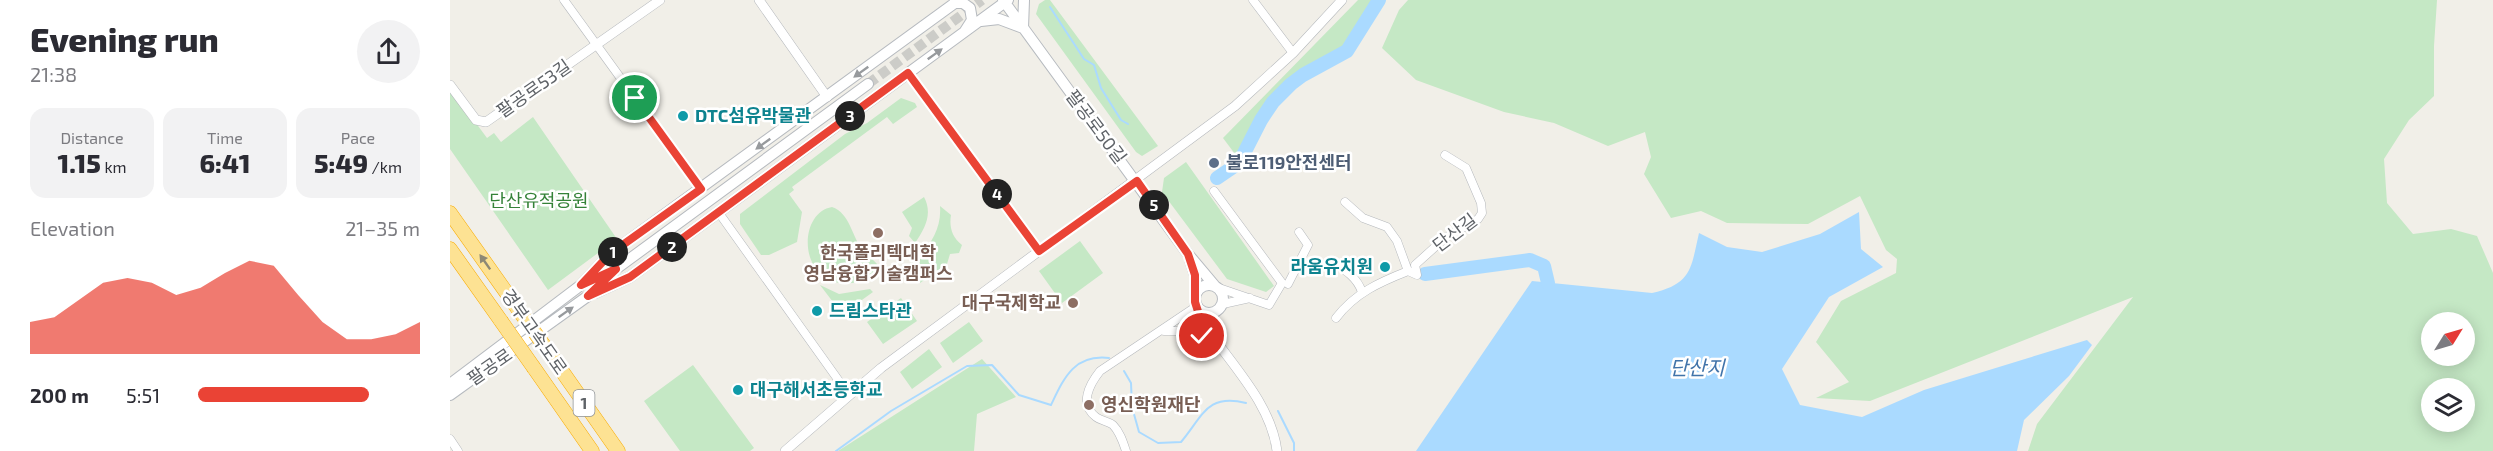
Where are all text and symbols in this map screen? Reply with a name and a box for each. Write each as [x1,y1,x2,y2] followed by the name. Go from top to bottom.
[30,19,219,59] text: Evening run
[357,20,420,83] button: share
[926,48,942,60] one-way arrow
[492,55,575,122] street label: 팔공로53길
[30,62,77,86] text: 21:38
[853,66,869,78] one-way arrow
[609,72,660,123] pin
[618,81,651,114] icon: arrive
[1062,85,1132,168] street label: 팔공로50길
[835,101,865,131] pin: 3
[695,104,812,126] place label: DTC섬유박물관
[845,106,855,125] text: 3
[676,109,690,123] marker: DTC섬유박물관
[60,128,124,147] text: Distance
[207,128,243,147] text: Time
[341,128,375,147] text: Pace
[755,137,770,149] one-way arrow
[57,147,101,178] text: 1.15
[199,147,251,178] text: 6:41
[314,147,368,178] text: 5:49
[1226,151,1352,173] place label: 불로119안전센터
[1207,156,1221,170] marker: 불로119안전센터
[101,157,127,176] text: km
[368,157,402,176] text: /km
[982,179,1012,209] pin: 4
[992,184,1002,203] text: 4
[489,189,589,211] park label: 단산유적공원
[1139,190,1169,220] pin: 5
[1150,195,1158,214] text: 5
[1428,208,1481,256] street label: 단산길
[30,216,115,240] text: Elevation
[345,216,420,240] text: 21–35 m
[871,226,885,240] marker: 한국폴리텍대학 영남융합기술캠퍼스
[657,232,687,262] pin: 2
[598,237,628,267] pin: 1
[667,237,677,256] text: 2
[803,241,953,284] place label: 한국폴리텍대학 영남융합기술캠퍼스
[610,242,616,261] text: 1
[479,254,491,270] one-way arrow
[1290,255,1373,277] place label: 라움유치원
[1378,260,1392,274] marker: 라움유치원
[497,284,572,378] street label: 경부고속도로
[962,291,1061,313] place label: 대구국제학교
[1066,296,1080,310] marker: 대구국제학교
[829,299,912,321] place label: 드림스타관
[810,304,824,318] marker: 드림스타관
[558,306,574,318] one-way arrow
[1176,310,1227,361] pin
[2421,312,2475,366] north arrow
[2421,312,2475,432] map controls
[1185,319,1218,352] icon: check
[463,343,516,389] street label: 팔공로
[1669,355,1726,379] water label: 단산지
[750,378,882,400] place label: 대구해서초등학교
[2421,378,2475,432] button: layers
[30,383,89,407] text: 200 m
[126,383,160,407] text: 5:51
[731,383,745,397] marker: 대구해서초등학교
[574,390,594,416] road number: 1
[1101,393,1201,415] place label: 영신학원재단
[1082,398,1096,412] marker: 영신학원재단

